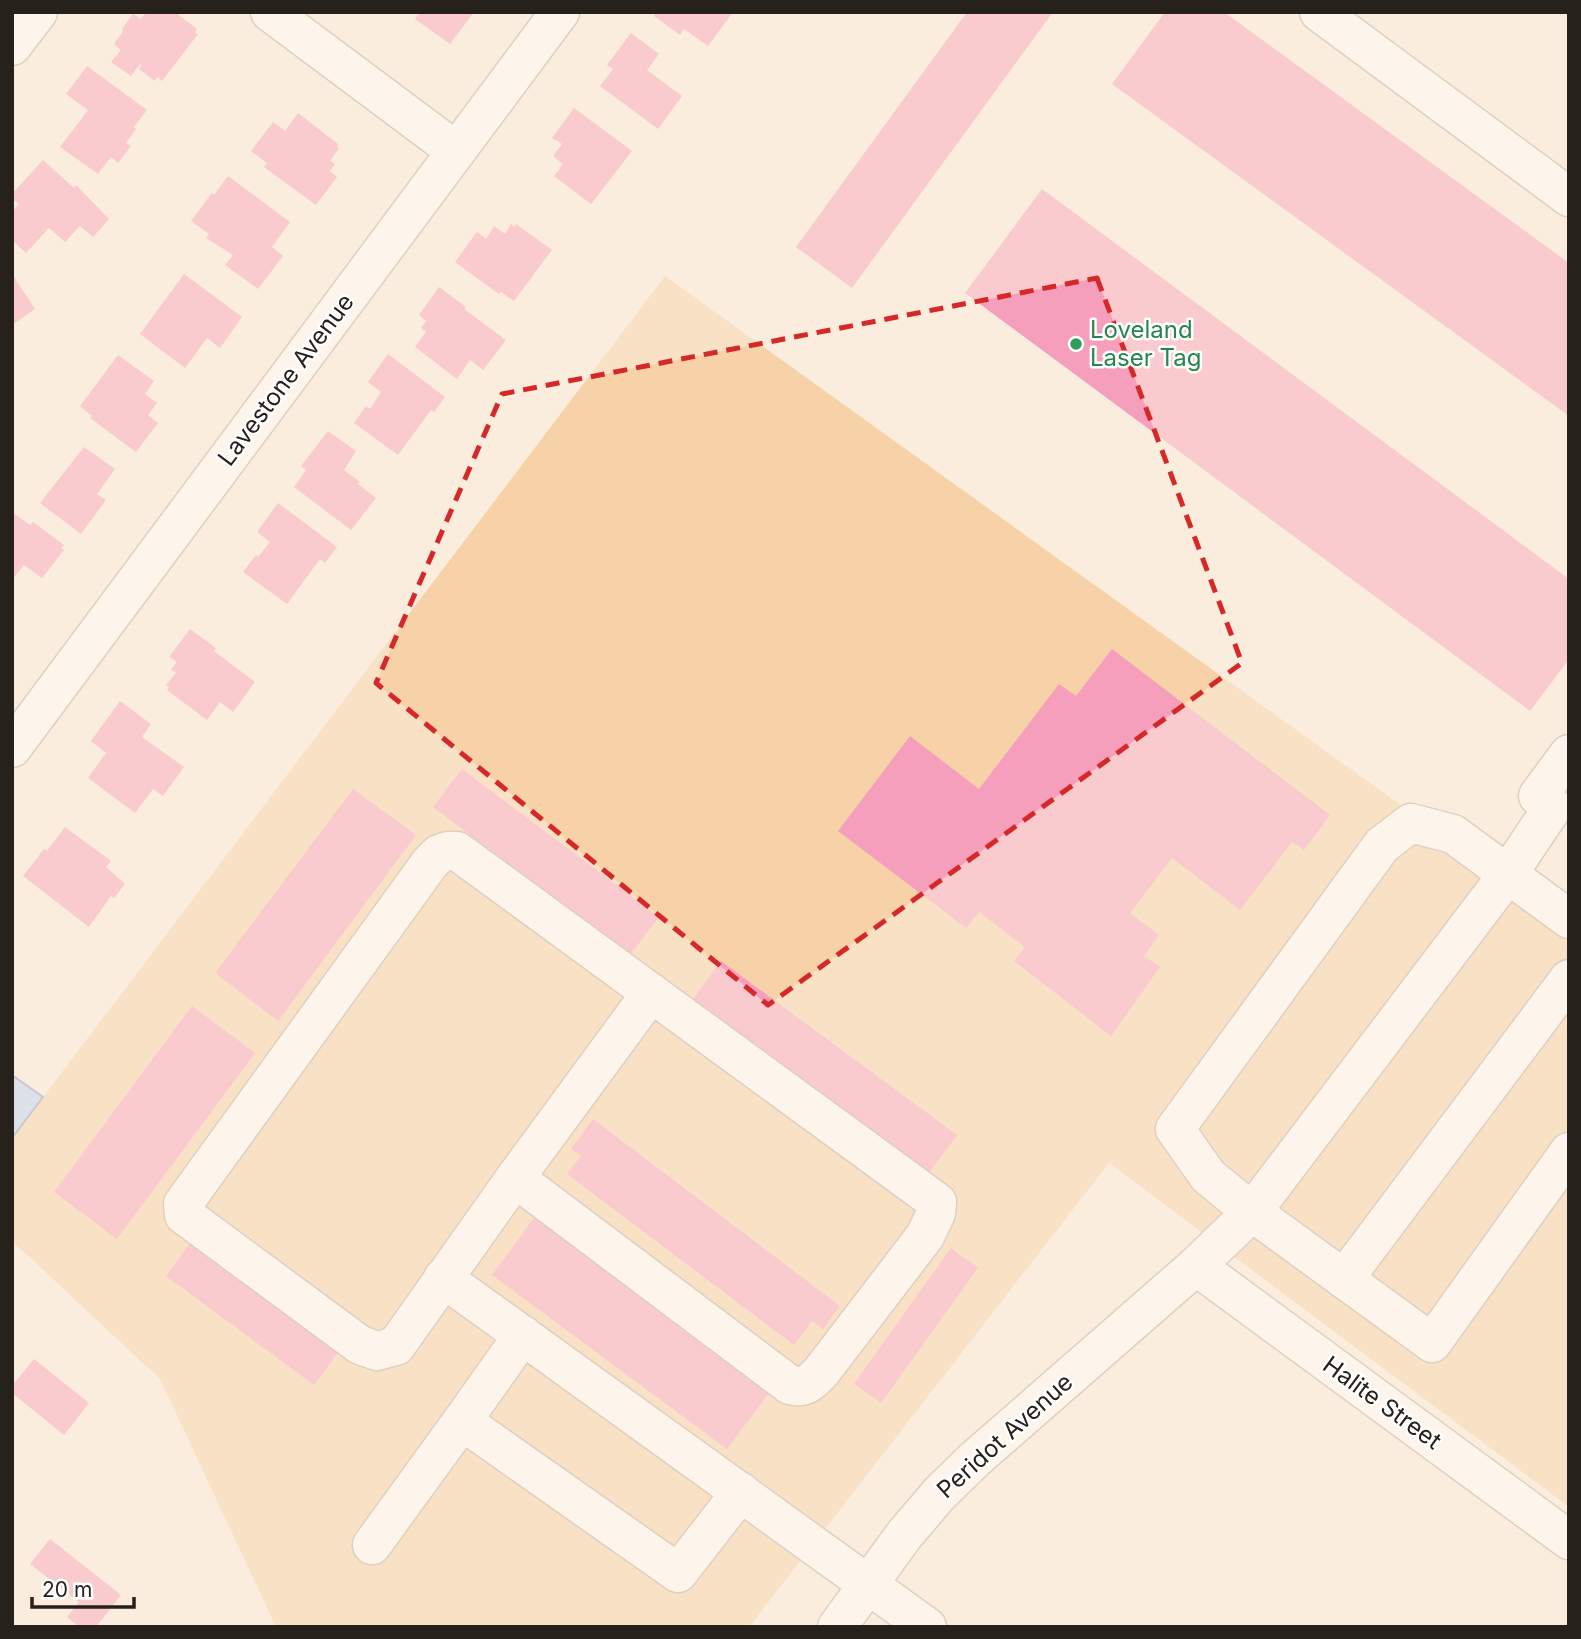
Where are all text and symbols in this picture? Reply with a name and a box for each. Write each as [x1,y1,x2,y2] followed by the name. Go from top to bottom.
[212,288,360,471] street label: Lavestone Avenue
[1090,315,1201,372] place label: Loveland Laser Tag
[1068,336,1084,352] marker: Loveland Laser Tag
[1318,1350,1447,1455] street label: Halite Street
[931,1367,1078,1504] street label: Peridot Avenue
[32,1566,133,1610] scale bar
[42,1577,92,1602] text: 20 m

